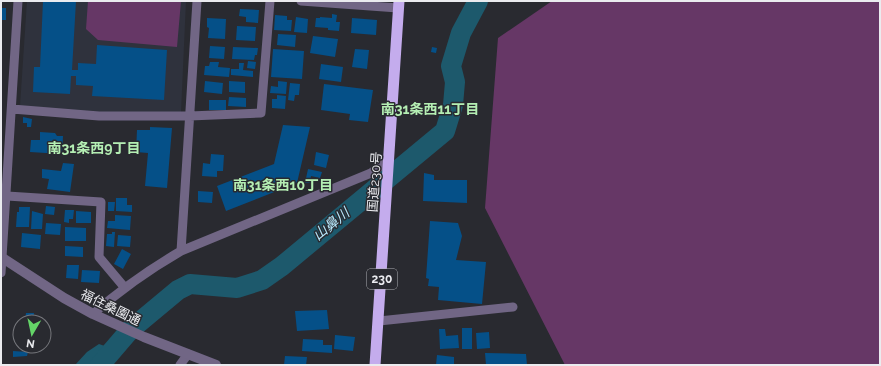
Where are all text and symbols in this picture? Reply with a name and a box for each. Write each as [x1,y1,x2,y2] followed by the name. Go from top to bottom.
[381,101,479,117] district label: 南31条西11丁目
[48,140,140,156] district label: 南31条西9丁目
[365,151,384,213] street label: 国道230号
[233,177,333,193] district label: 南31条西10丁目
[310,203,354,243] water label: 山鼻川
[367,269,397,289] road number: 230
[78,286,143,328] street label: 福住桑園通
[12,314,52,354] north arrow
[25,336,36,350] text: N

